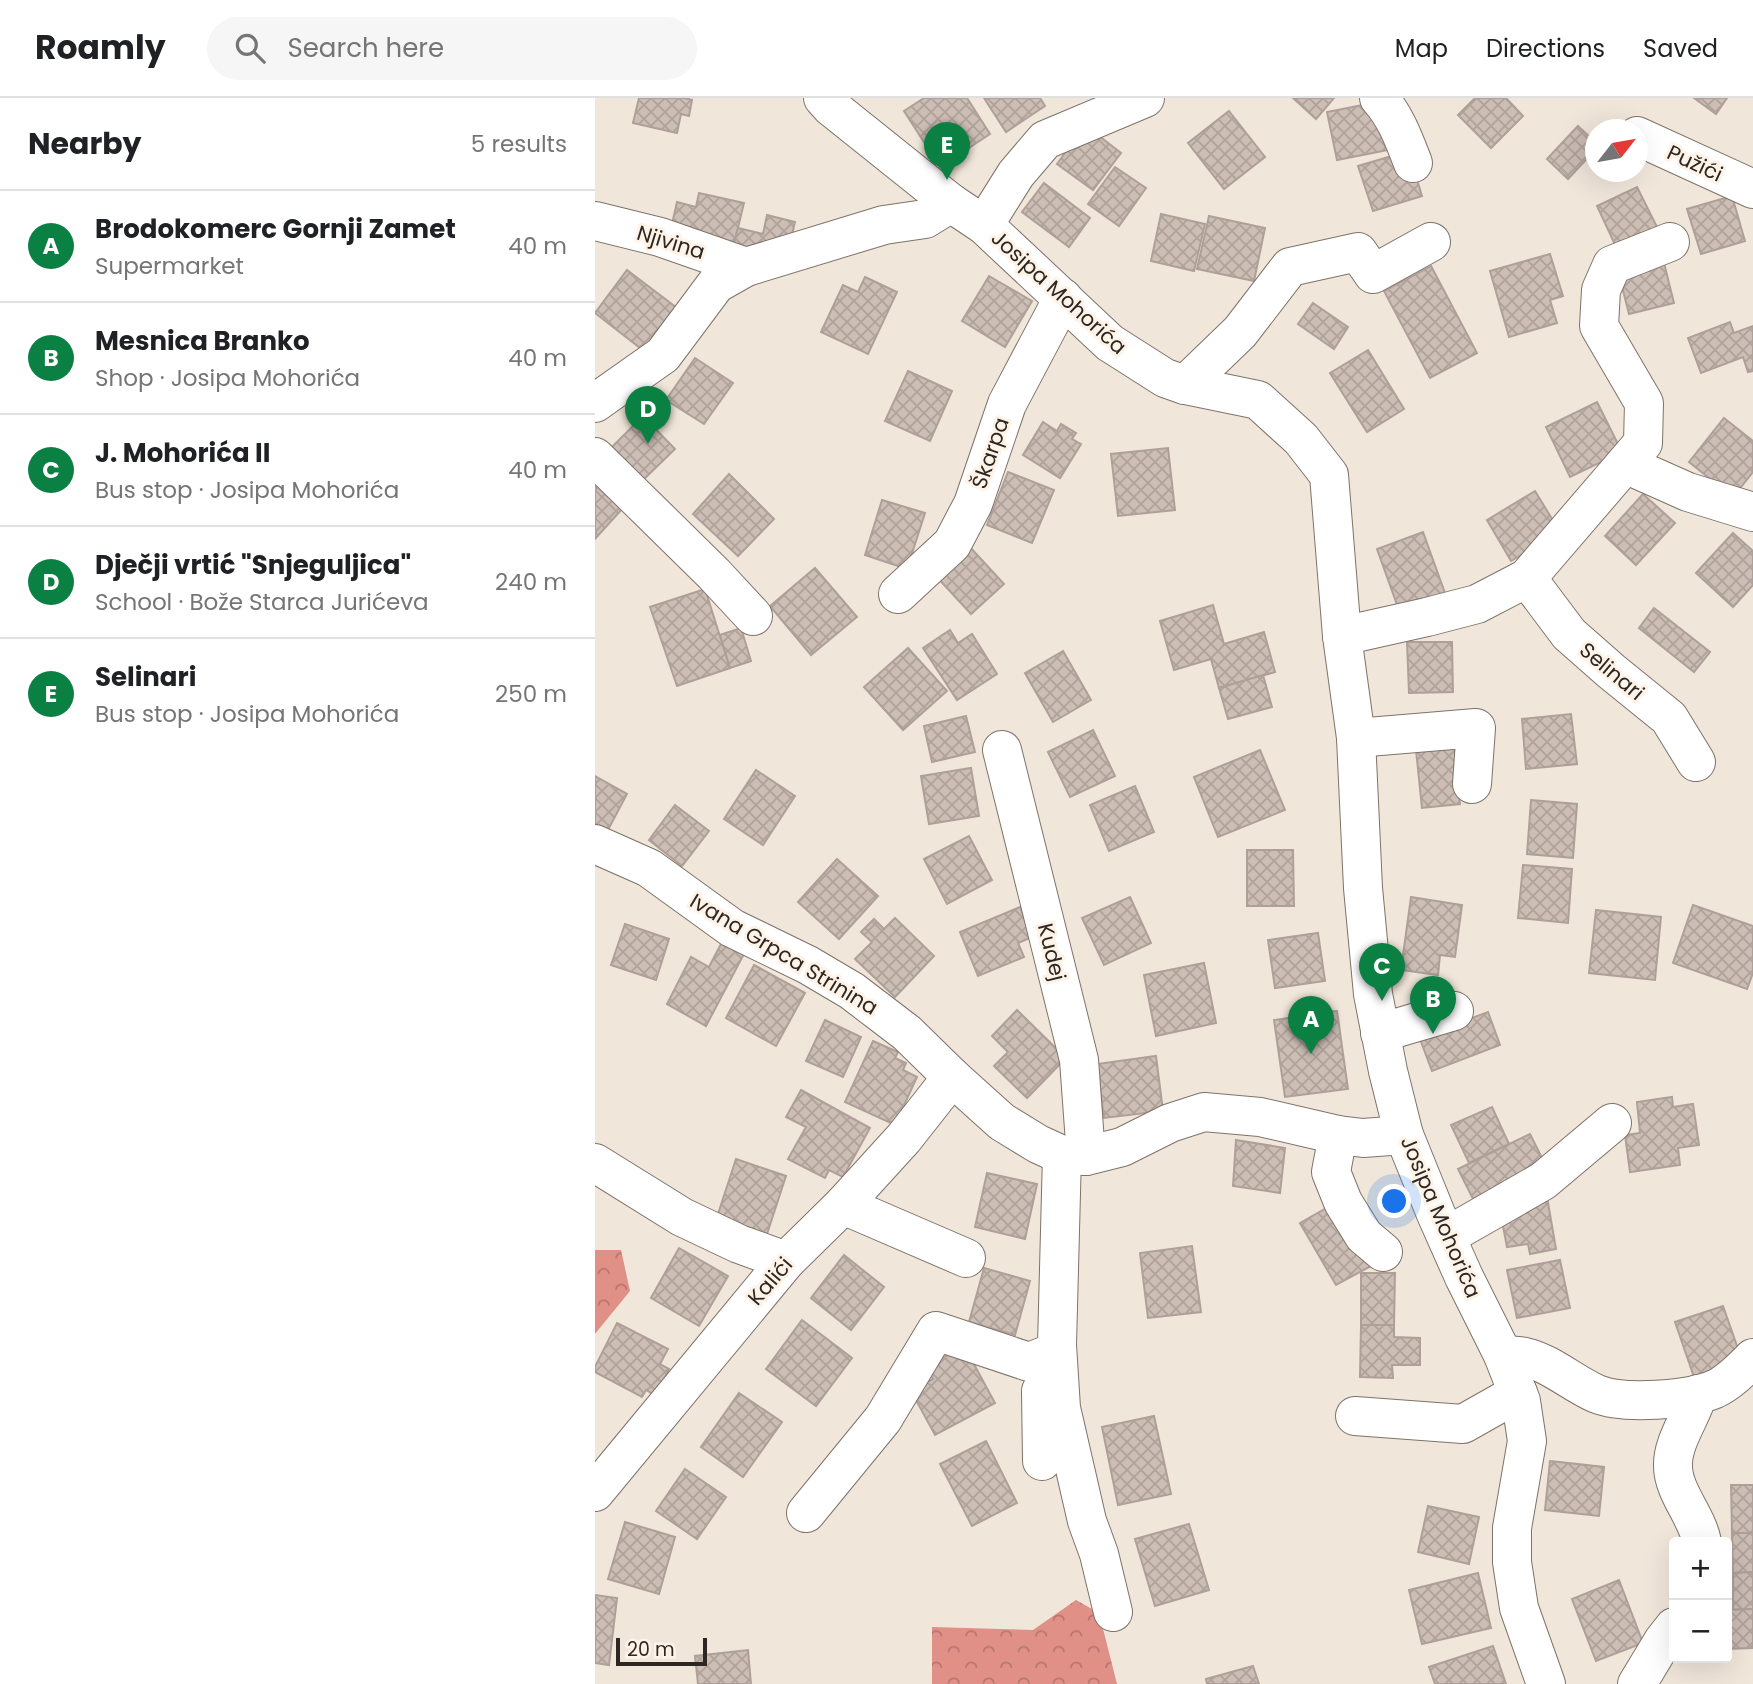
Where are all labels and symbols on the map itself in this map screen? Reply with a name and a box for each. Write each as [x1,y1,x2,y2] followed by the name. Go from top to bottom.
[1585,119,1648,182] north arrow
[924,122,970,180] pin: E
[1662,138,1728,188] street label: Pužići
[633,218,709,266] street label: Njivina
[985,223,1133,361] street label: Josipa Mohorića
[625,386,671,444] pin: D
[964,413,1016,493] street label: Škarpa
[1573,635,1651,707] street label: Selinari
[685,886,883,1022] street label: Ivana Grpca Strinina
[1031,920,1073,984] street label: Kudej
[1359,943,1405,1001] pin: C
[1410,976,1456,1034] pin: B
[1288,996,1334,1054] pin: A
[1394,1132,1488,1302] street label: Josipa Mohorića
[1377,1184,1411,1218] your location
[741,1251,799,1311] street label: Kalići
[616,1635,707,1667] scale bar

